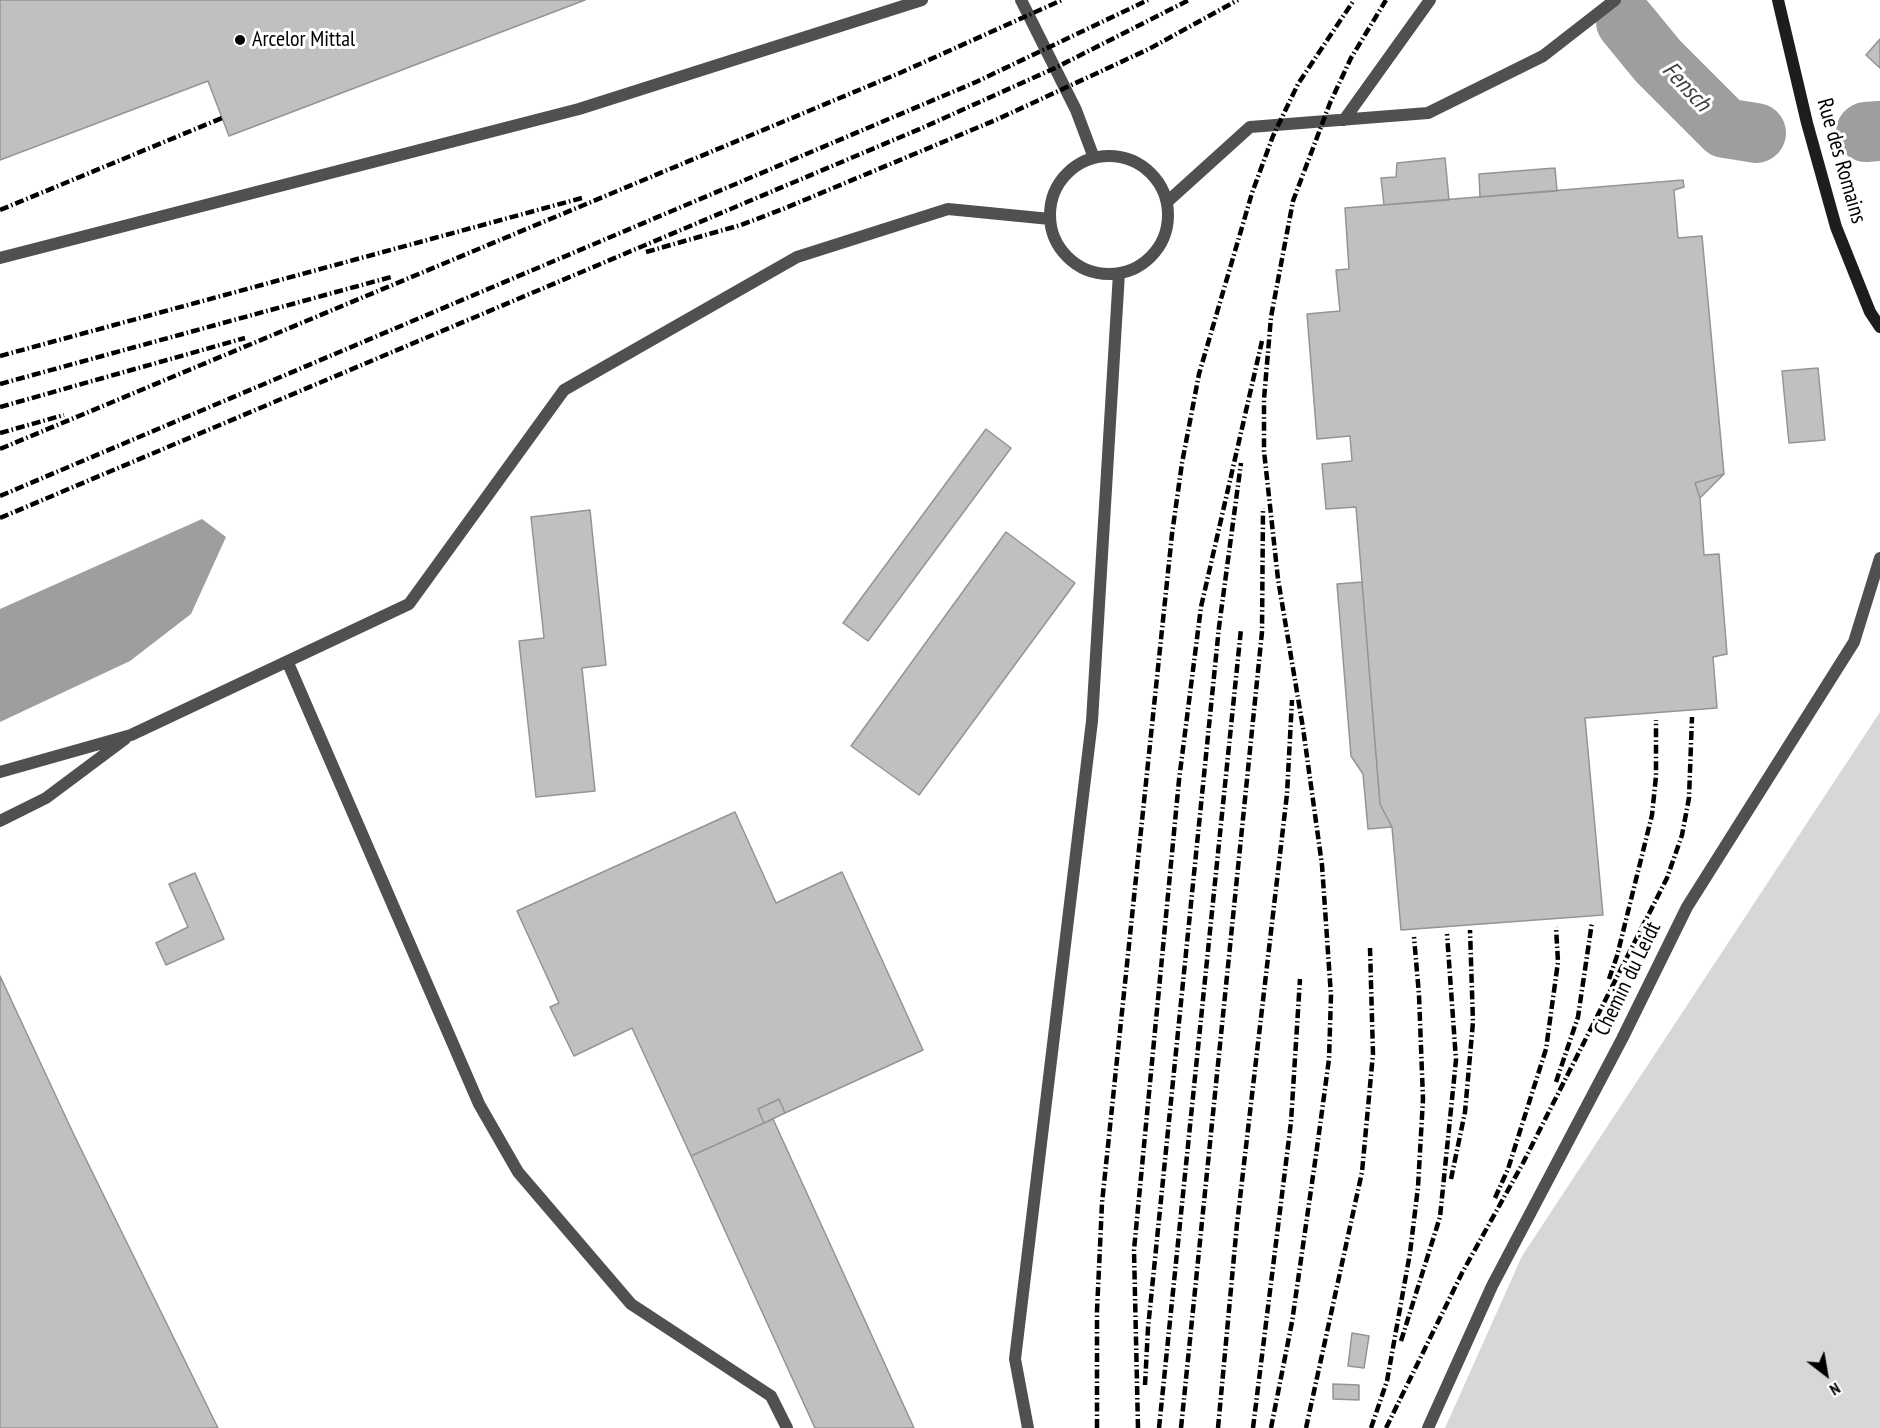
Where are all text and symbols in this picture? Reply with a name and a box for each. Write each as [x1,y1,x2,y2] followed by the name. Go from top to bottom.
[252,27,355,53] place label: Arcelor Mittal
[233,33,247,47] marker: Arcelor Mittal
[1656,56,1716,118] water label: Fensch
[1811,95,1871,227] street label: Rue des Romains
[1589,918,1667,1040] street label: Chemin du Leidt
[1796,1344,1856,1404] north arrow
[1826,1379,1844,1400] text: N

